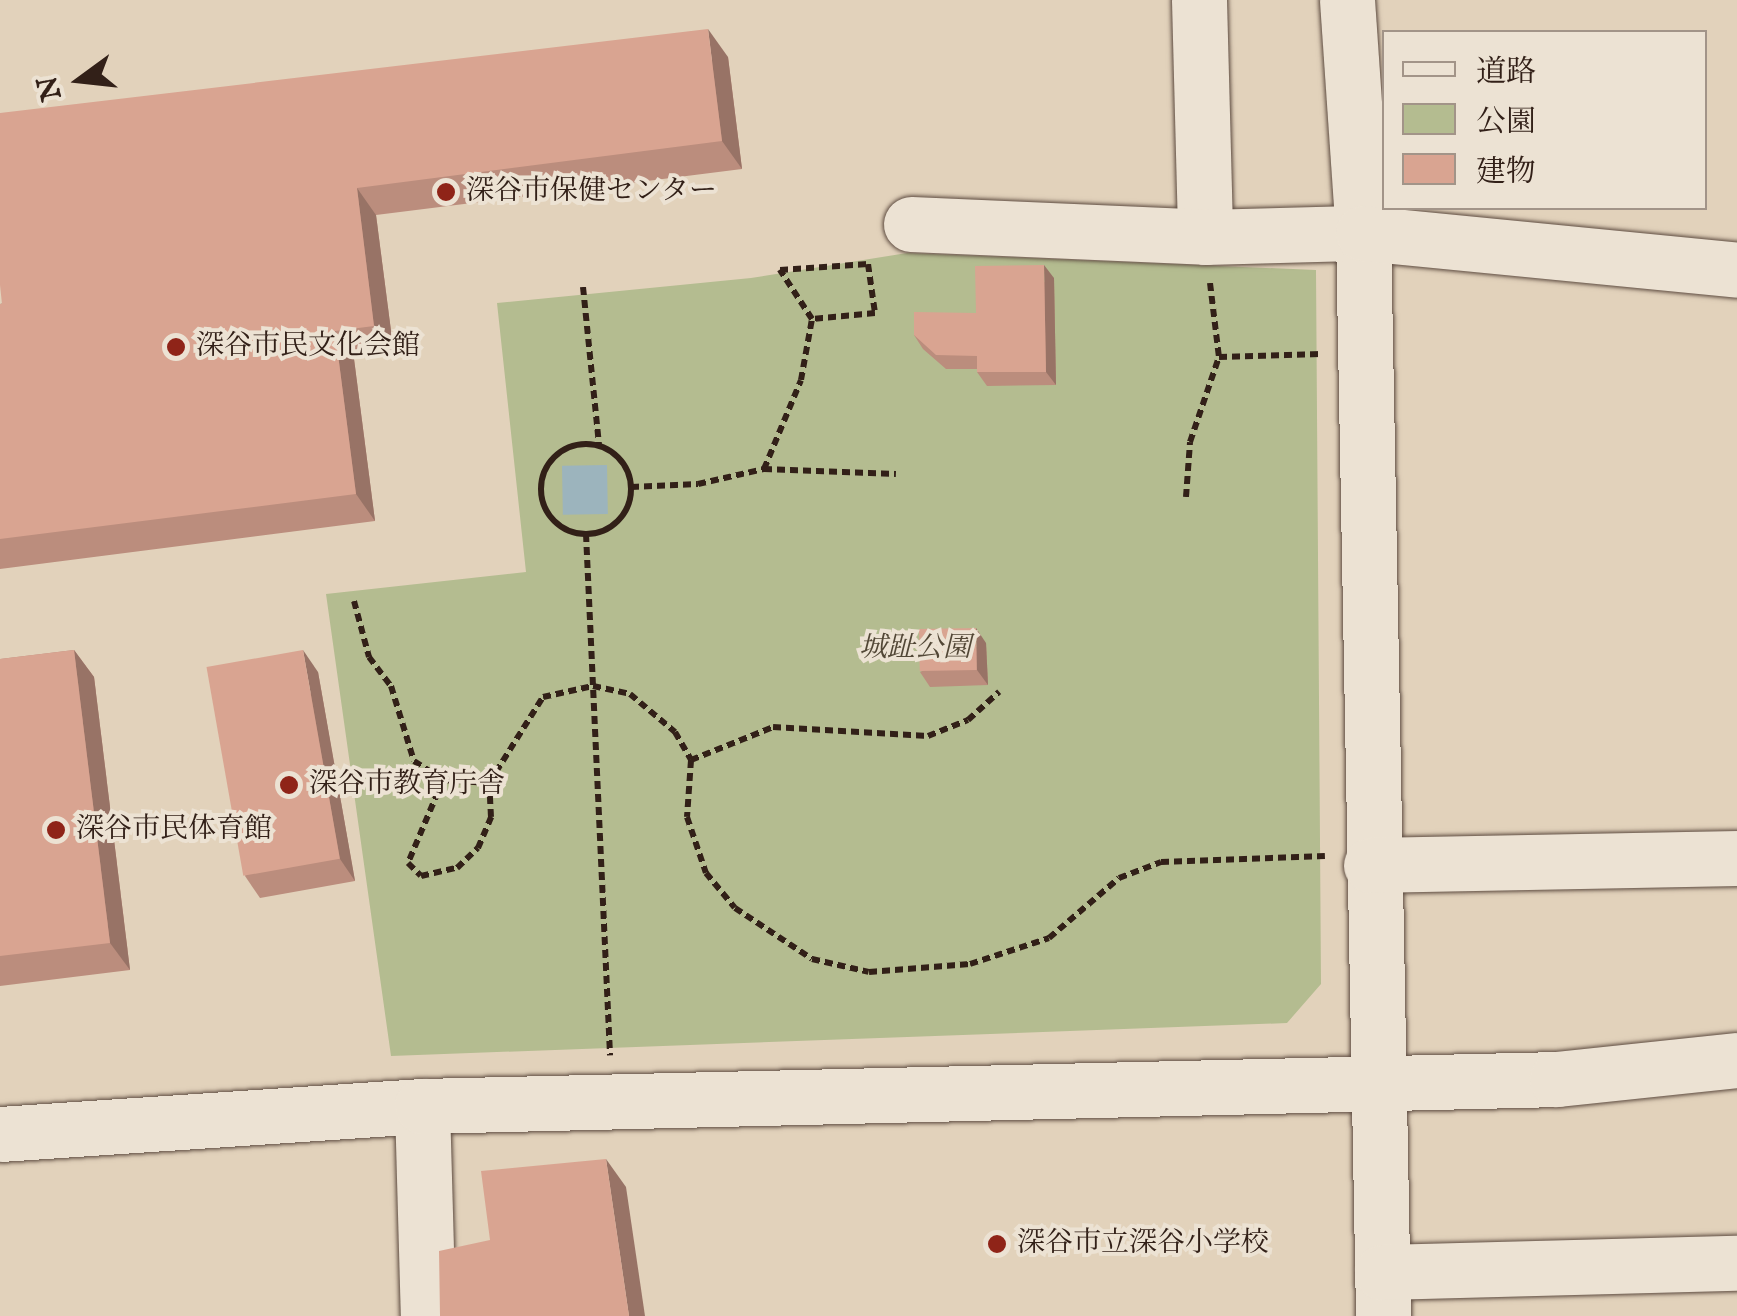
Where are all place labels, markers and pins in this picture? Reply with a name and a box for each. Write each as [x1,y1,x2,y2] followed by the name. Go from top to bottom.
[466,175,718,209] place label: 深谷市保健センター
[435,181,457,203] marker: 深谷市保健センター
[196,330,420,364] place label: 深谷市民文化会館
[165,336,187,358] marker: 深谷市民文化会館
[309,768,505,802] place label: 深谷市教育庁舎
[278,774,300,796] marker: 深谷市教育庁舎
[76,813,272,847] place label: 深谷市民体育館
[45,819,67,841] marker: 深谷市民体育館
[1017,1227,1269,1261] place label: 深谷市立深谷小学校
[986,1233,1008,1255] marker: 深谷市立深谷小学校

